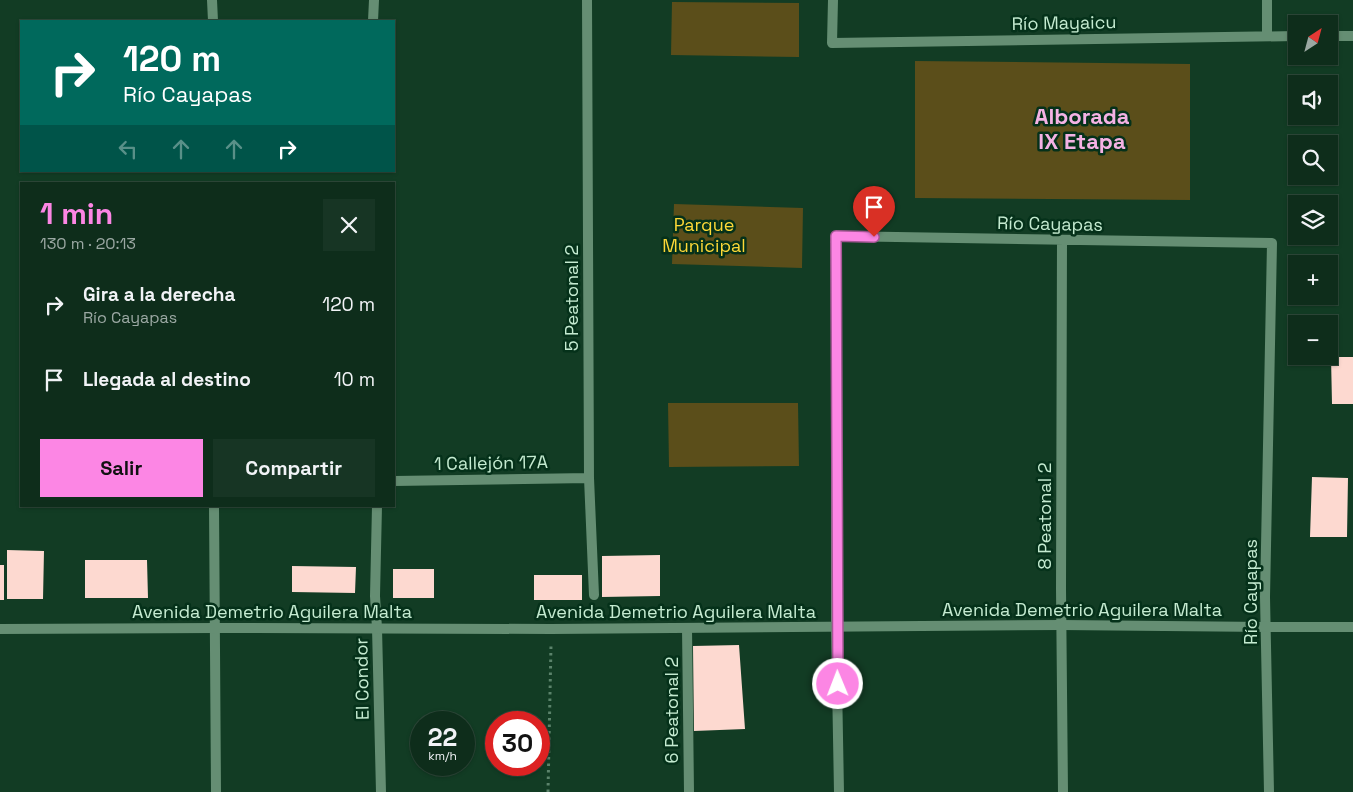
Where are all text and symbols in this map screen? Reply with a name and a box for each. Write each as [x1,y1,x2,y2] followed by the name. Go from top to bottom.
[1011,10,1117,35] street label: Río Mayaicu
[1288,15,1338,65] north arrow
[1288,15,1338,365] map controls
[123,37,221,81] text: 120 m
[40,40,105,105] icon: right
[1288,75,1338,125] button: sound
[123,80,252,108] text: Río Cayapas
[1035,102,1130,155] district label: Alborada IX Etapa
[114,135,142,163] icon: left
[167,135,195,163] icon: ahead
[220,135,248,163] icon: ahead
[273,135,301,163] icon: right
[1288,135,1338,185] button: search
[853,186,895,237] pin
[860,193,888,221] icon: arrive
[40,194,113,233] text: 1 min
[1288,195,1338,245] button: layers
[323,199,375,251] button: close
[997,211,1103,236] street label: Río Cayapas
[662,213,746,257] park label: Parque Municipal
[40,233,136,254] text: 130 m · 20:13
[560,245,583,351] street label: 5 Peatonal 2
[1288,255,1338,305] button: +
[83,282,235,307] text: Gira a la derecha
[40,291,68,319] icon: right
[322,292,375,317] text: 120 m
[83,307,177,328] text: Río Cayapas
[1288,315,1338,365] button: −
[40,366,68,394] icon: arrive
[83,367,251,392] text: Llegada al destino
[334,367,375,392] text: 10 m
[40,439,203,497] button: Salir
[213,439,375,497] button: Compartir
[434,450,548,475] street label: 1 Callejón 17A
[1033,462,1056,570] street label: 8 Peatonal 2
[1239,539,1262,645] street label: Río Cayapas
[942,598,1222,621] street label: Avenida Demetrio Aguilera Malta
[132,600,412,623] street label: Avenida Demetrio Aguilera Malta
[536,600,816,623] street label: Avenida Demetrio Aguilera Malta
[349,637,374,720] street label: El Condor
[660,657,683,763] street label: 6 Peatonal 2
[811,657,863,709] position arrow
[485,711,550,776] speed limit sign: 30
[428,721,457,753] text: 22
[428,748,457,764] text: km/h

